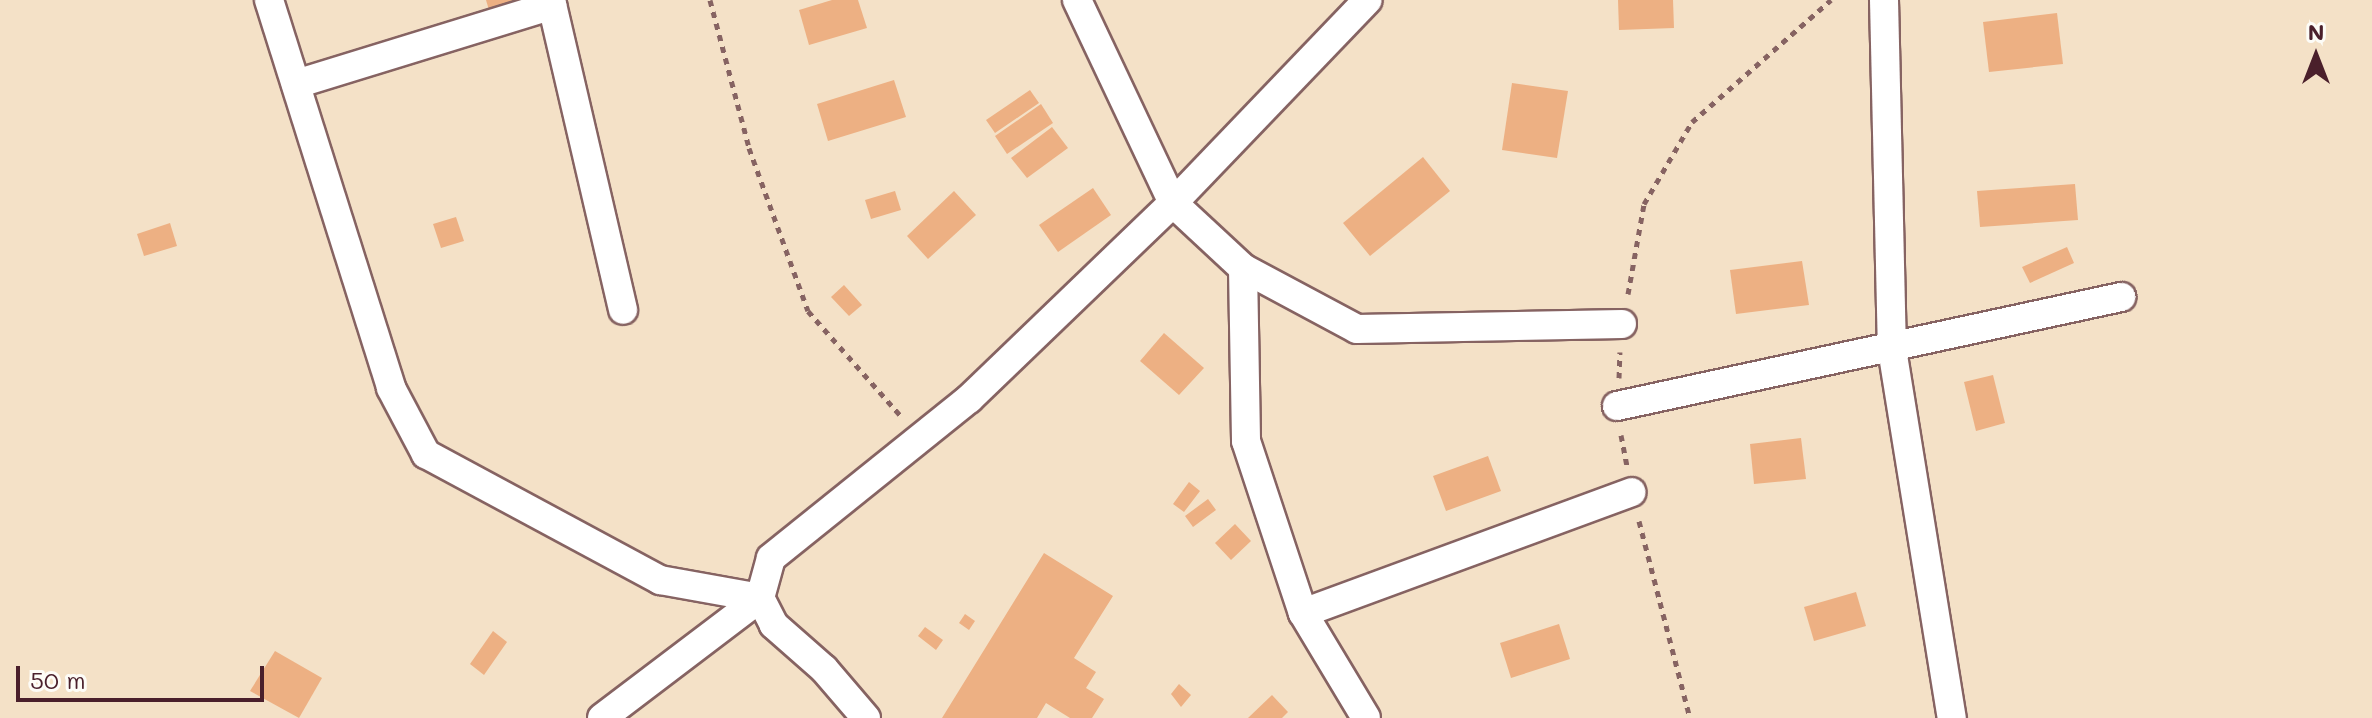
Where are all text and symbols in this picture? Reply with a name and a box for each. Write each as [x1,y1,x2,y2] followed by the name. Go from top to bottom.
[2276,16,2356,96] north arrow
[2308,17,2324,46] text: N
[20,650,268,700] scale bar
[30,664,86,695] text: 50 m

